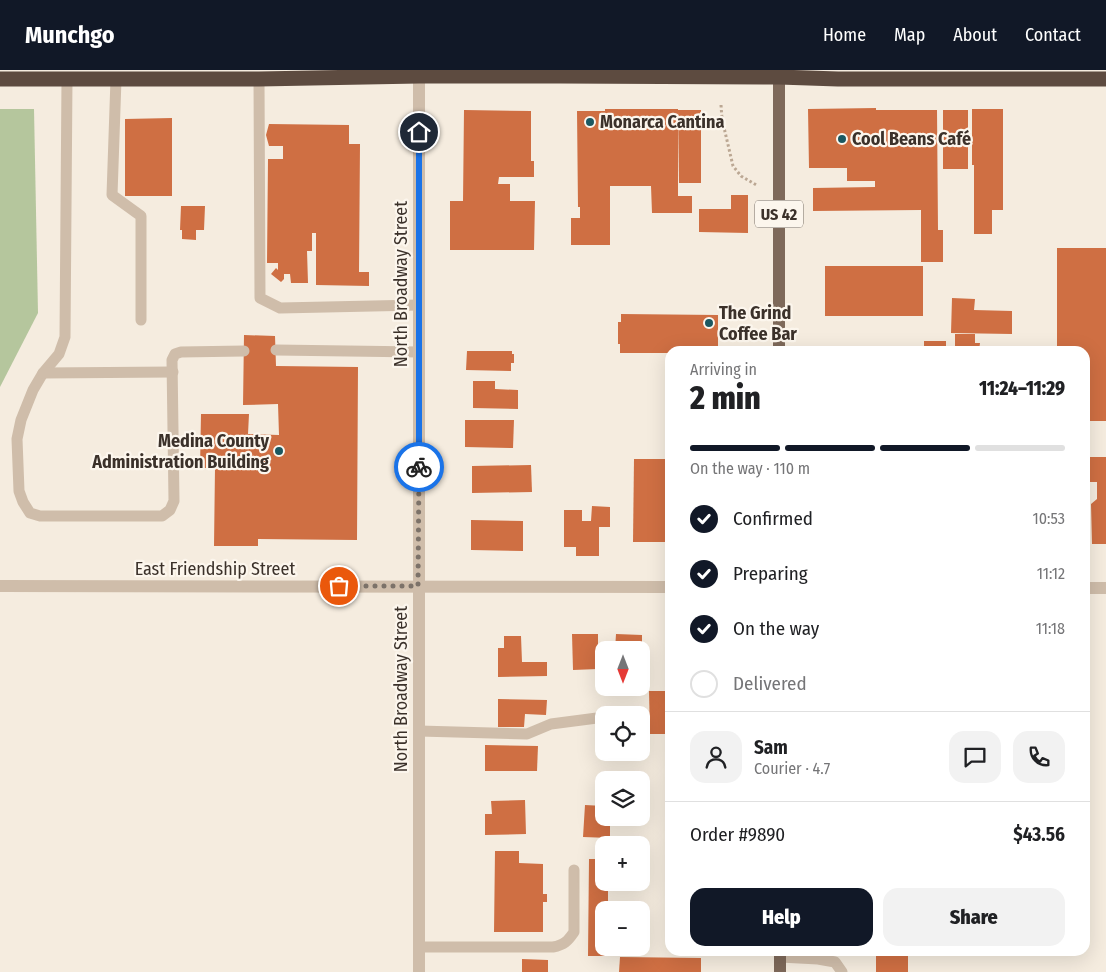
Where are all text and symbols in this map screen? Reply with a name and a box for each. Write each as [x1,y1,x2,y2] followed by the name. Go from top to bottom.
[25,21,115,49] text: Munchgo
[823,24,866,46] text: Home
[894,24,925,46] text: Map
[953,24,997,46] text: About
[1025,24,1081,46] text: Contact
[398,111,440,153] pin
[600,111,724,133] place label: Monarca Cantina
[584,116,596,128] marker: Monarca Cantina
[405,118,433,146] icon: home
[852,128,971,150] place label: Cool Beans Café
[836,133,848,145] marker: Cool Beans Café
[755,200,803,228] road number: US 42
[390,201,412,367] street label: North Broadway Street
[719,302,797,345] place label: The Grind Coffee Bar
[703,317,715,329] marker: The Grind Coffee Bar
[690,360,757,379] text: Arriving in
[979,377,1065,400] text: 11:24–11:29
[690,379,761,417] text: 2 min
[91,430,269,473] place label: Medina County Administration Building
[394,442,444,492] courier
[273,445,285,457] marker: Medina County Administration Building
[405,453,433,481] icon: bike
[690,459,810,478] text: On the way · 110 m
[690,505,718,533] icon: check
[733,507,813,530] text: Confirmed
[1033,509,1065,528] text: 10:53
[135,558,295,580] street label: East Friendship Street
[690,560,718,588] icon: check
[733,562,808,585] text: Preparing
[1037,564,1065,583] text: 11:12
[318,565,360,607] pin
[325,572,353,600] icon: bag
[390,606,412,772] street label: North Broadway Street
[690,615,718,643] icon: check
[733,617,819,640] text: On the way
[1036,619,1065,638] text: 11:18
[595,641,650,696] north arrow
[595,641,650,956] map controls
[733,672,807,695] text: Delivered
[595,706,650,761] button: locate
[690,731,742,783] button: person
[949,731,1001,783] button: chat
[1013,731,1065,783] button: phone
[754,736,788,759] text: Sam
[754,759,830,778] text: Courier · 4.7
[595,771,650,826] button: layers
[690,823,785,846] text: Order #9890
[1013,823,1065,846] text: $43.56
[595,836,650,891] button: +
[690,888,873,946] button: Help
[883,888,1065,946] button: Share
[595,901,650,956] button: −

